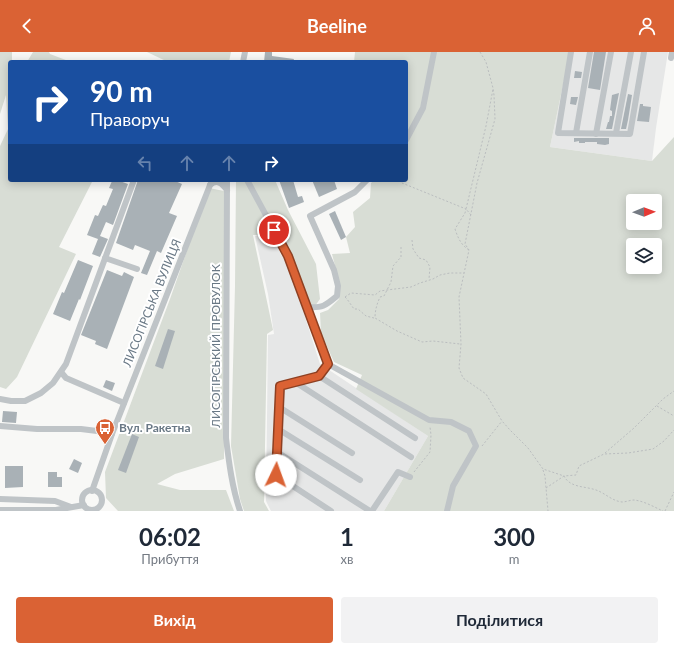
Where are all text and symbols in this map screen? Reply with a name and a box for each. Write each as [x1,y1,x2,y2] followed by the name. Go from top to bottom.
[16,15,38,37] icon: back
[307,15,367,37] text: Beeline
[636,15,658,37] icon: person
[90,74,153,108] text: 90 m
[24,76,76,128] icon: right
[90,108,170,130] text: Праворуч
[134,152,156,174] icon: left
[176,152,198,174] icon: ahead
[218,152,240,174] icon: ahead
[260,152,282,174] icon: right
[626,194,662,230] north arrow
[626,194,662,274] map controls
[257,213,291,247] pin
[263,219,285,241] icon: arrive
[119,237,184,370] street label: ЛИСОГІРСЬКА ВУЛИЦЯ
[626,238,662,274] button: layers
[208,264,223,429] street label: ЛИСОГІРСЬКИЙ ПРОВУЛОК
[94,417,116,445] bus stop icon: Вул. Ракетна
[119,420,191,435] place label: Вул. Ракетна
[255,454,297,496] position arrow
[139,522,201,551] text: 06:02
[340,522,354,551] text: 1
[493,522,535,551] text: 300
[141,551,199,567] text: Прибуття
[341,551,354,567] text: хв
[509,551,519,567] text: m
[16,597,333,643] button: Вихід
[341,597,658,643] button: Поділитися

